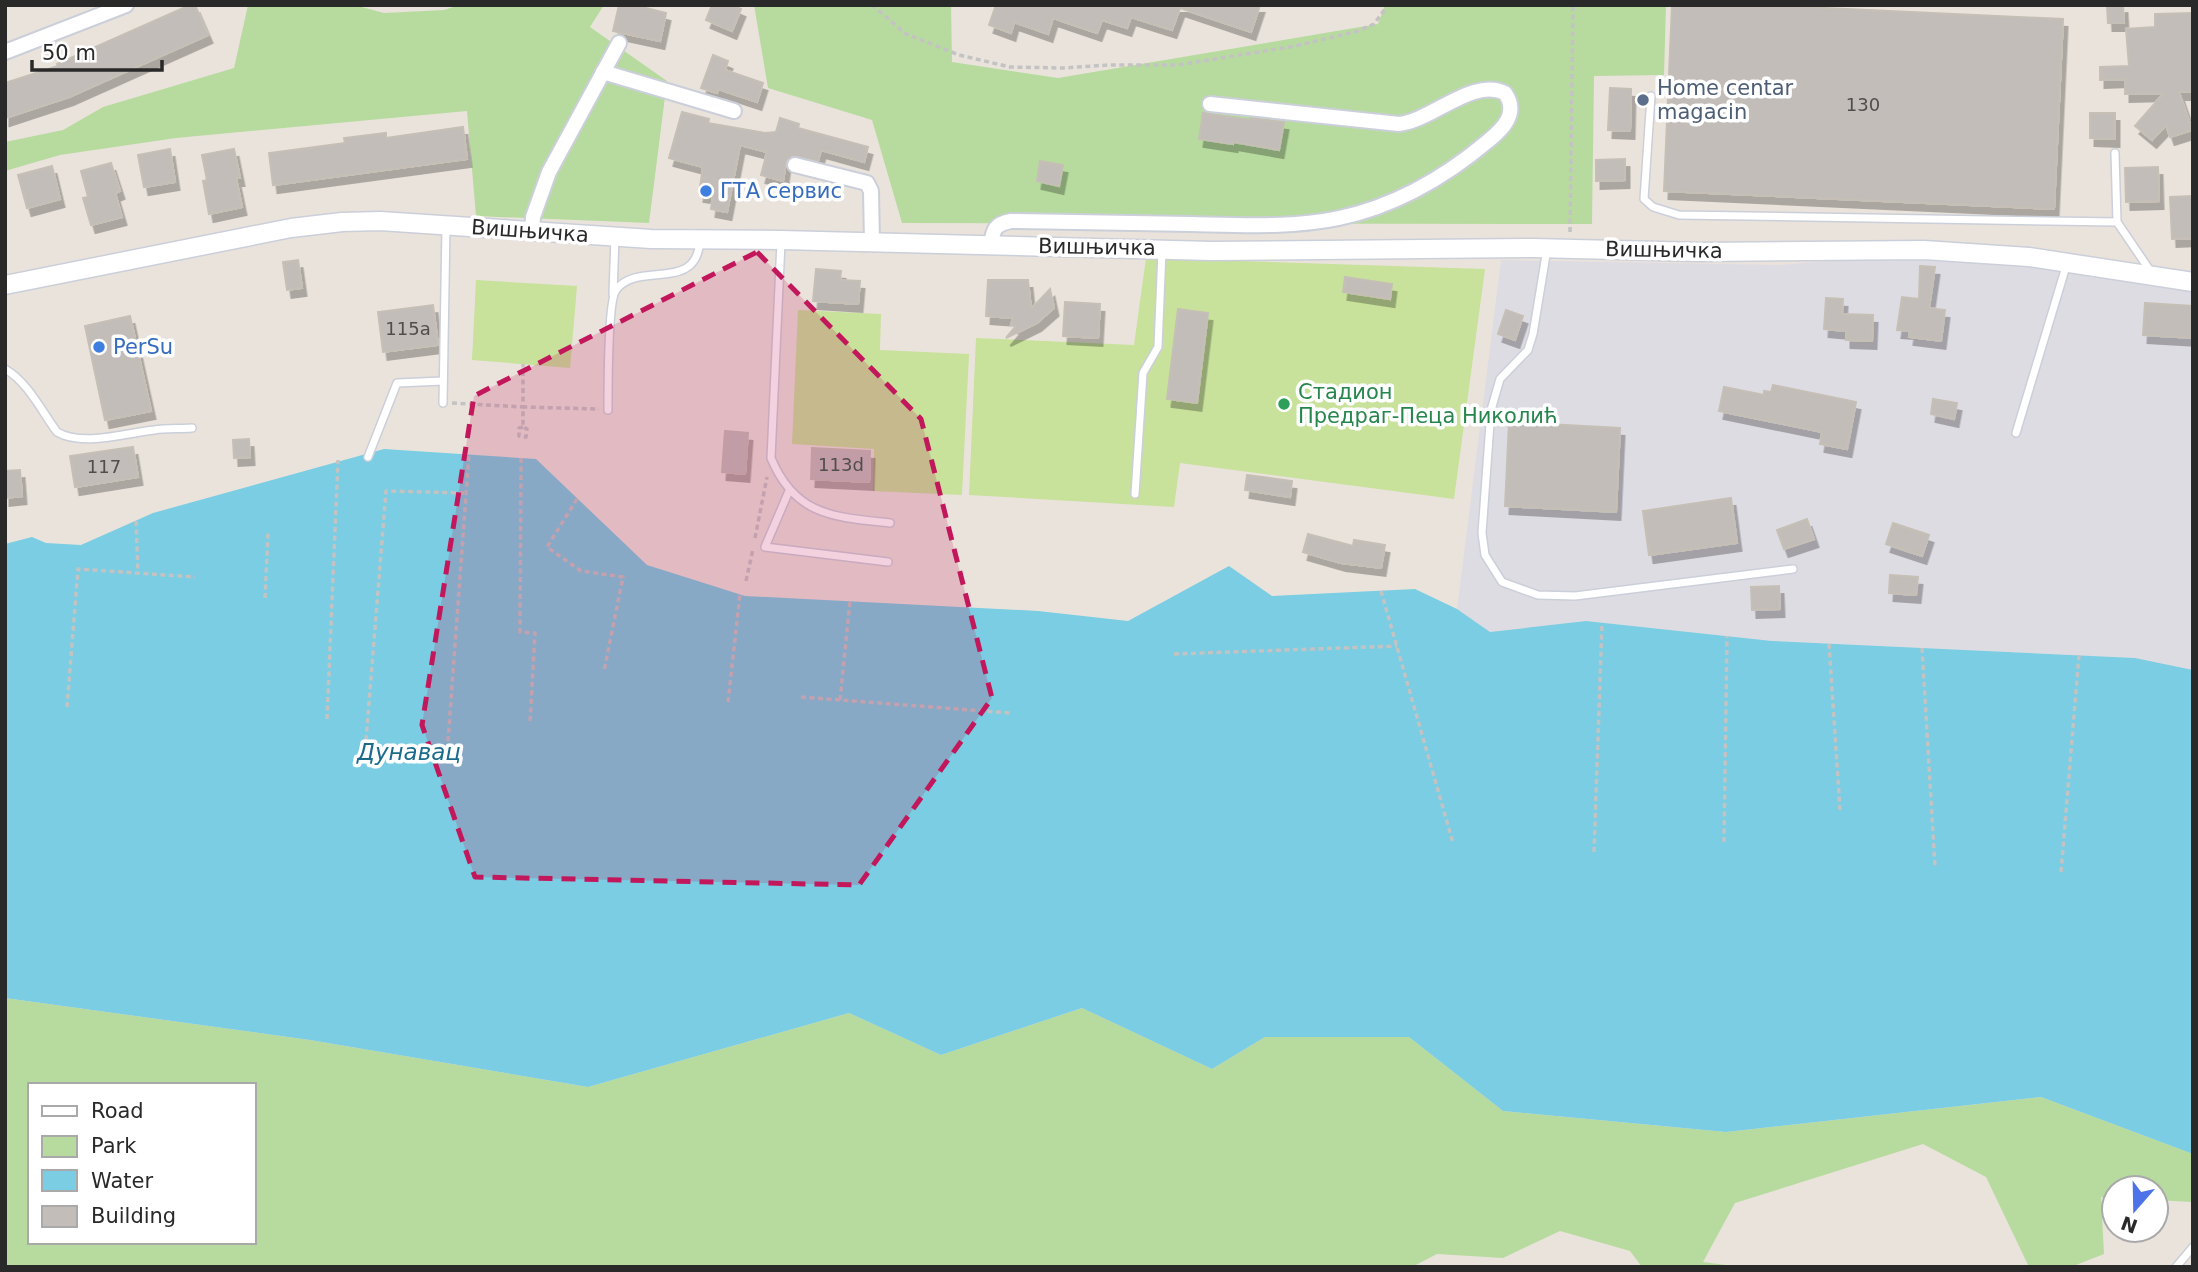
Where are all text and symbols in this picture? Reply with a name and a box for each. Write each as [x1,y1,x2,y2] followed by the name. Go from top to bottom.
[32,28,161,72] scale bar
[42,41,96,65] text: 50 m
[1657,76,1794,124] place label: Home centar magacin
[1635,92,1651,108] marker: Home centar magacin
[1846,94,1880,115] house number: 130
[720,179,842,203] place label: ГТА сервис
[698,183,714,199] marker: ГТА сервис
[470,215,590,247] street label: Вишњичка
[1038,234,1156,260] street label: Вишњичка
[1605,237,1723,263] street label: Вишњичка
[385,318,431,339] house number: 115a
[113,335,173,359] place label: PerSu
[91,339,107,355] marker: PerSu
[1298,380,1558,428] place label: Стадион Предраг-Пеца Николић
[1276,396,1292,412] marker: Стадион Предраг-Пеца Николић
[818,454,864,475] house number: 113d
[87,456,121,477] house number: 117
[356,739,461,765] water label: Дунавац
[28,1083,256,1244] legend
[91,1099,144,1123] text: Road
[91,1134,137,1158] text: Park
[91,1169,153,1193] text: Water
[2100,1174,2170,1244] north arrow
[91,1204,176,1228] text: Building
[2118,1212,2140,1238] text: N

